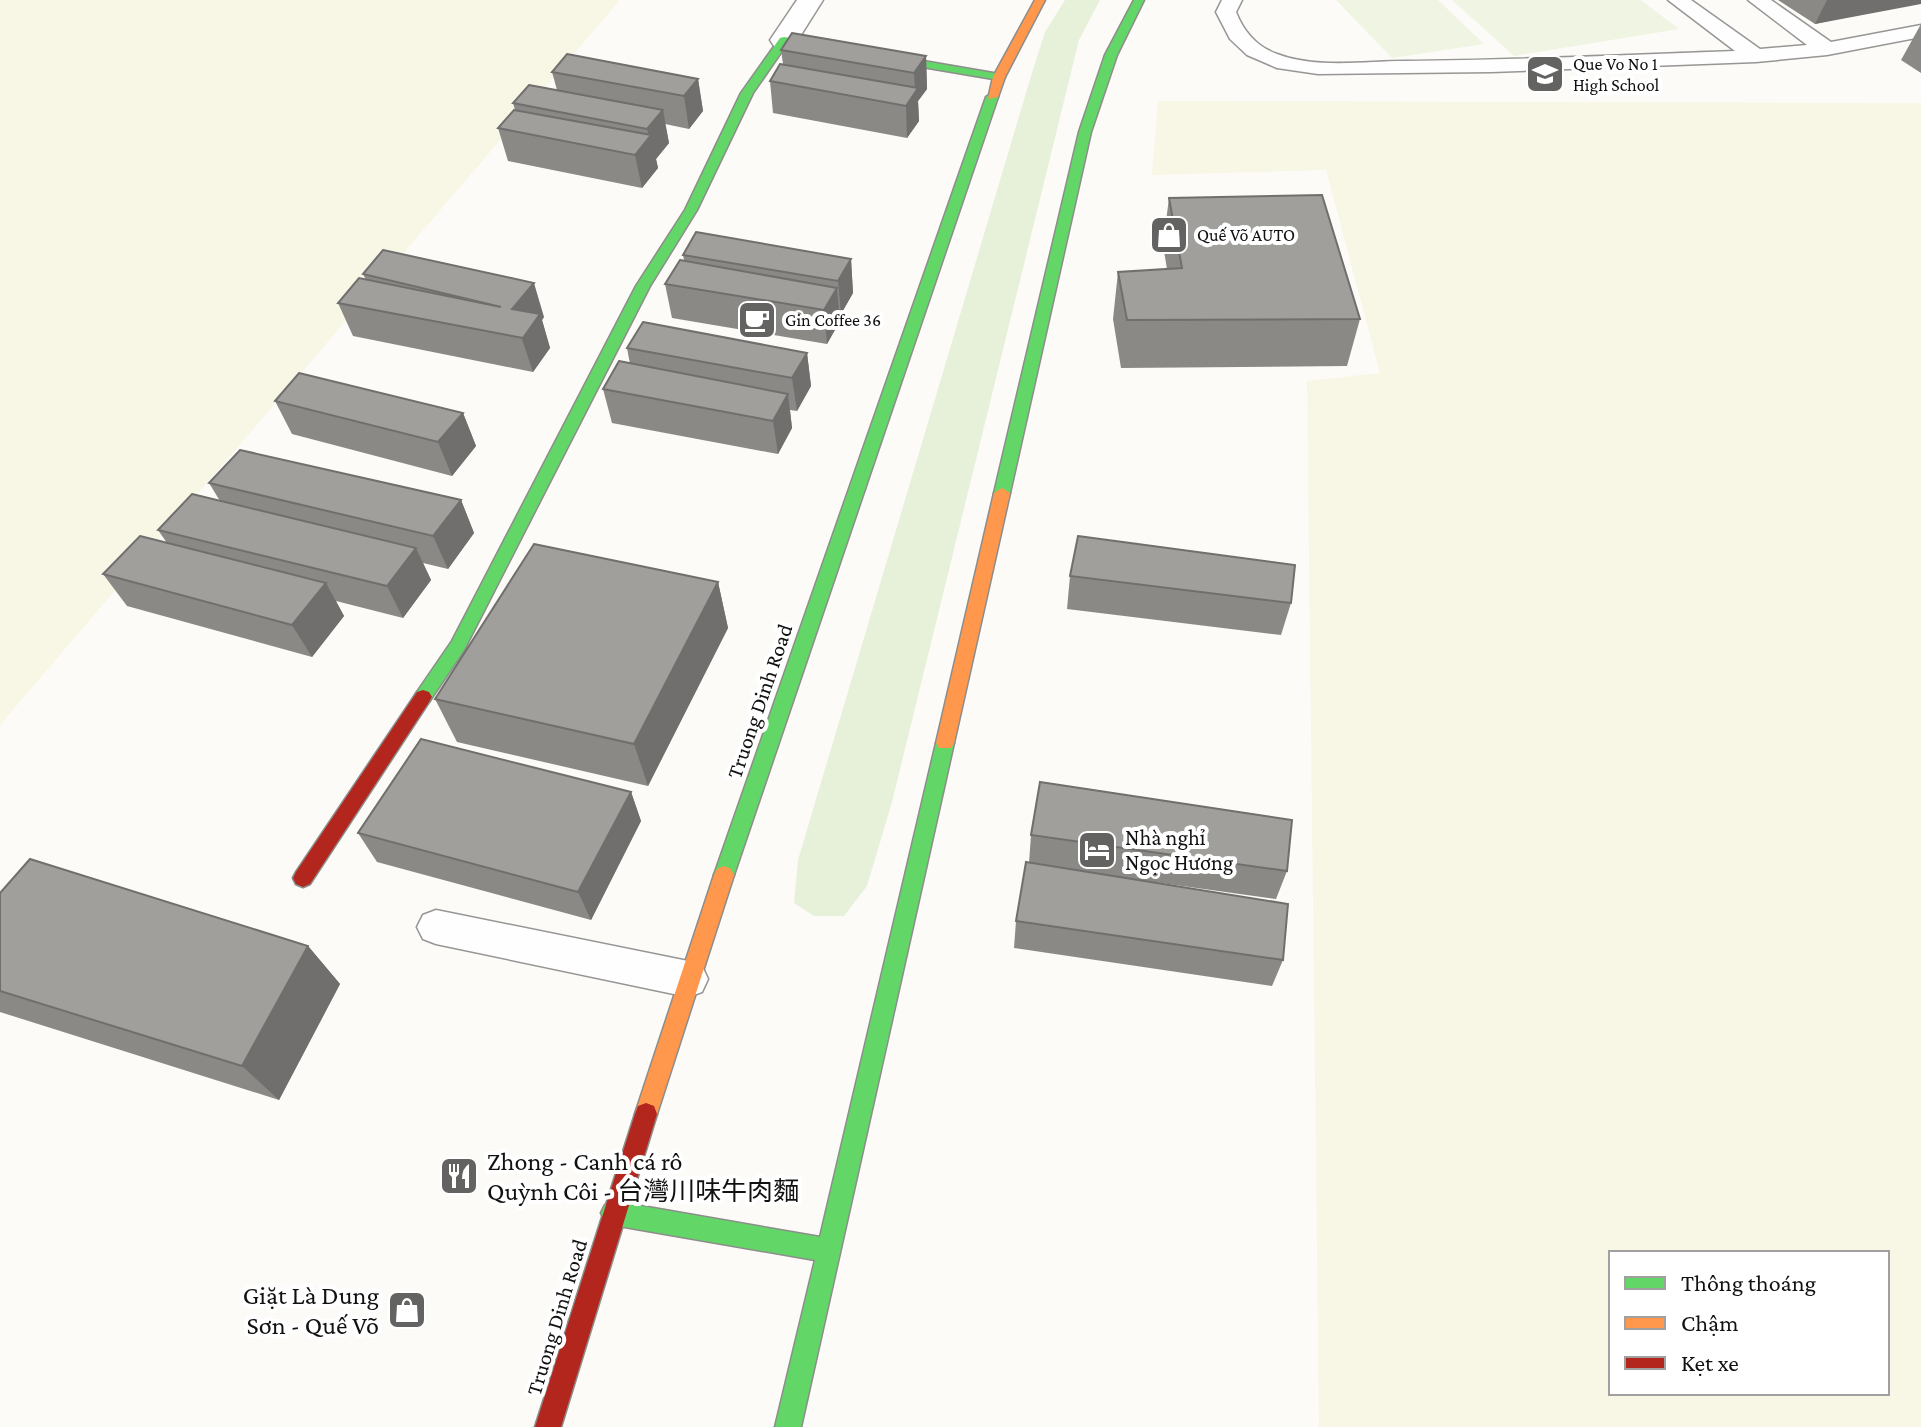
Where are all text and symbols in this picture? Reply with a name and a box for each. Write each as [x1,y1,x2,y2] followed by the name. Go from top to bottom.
[1524,53,1566,95] school or university icon: Que Vo No 1 High School
[1573,54,1660,95] place label: Que Vo No 1 High School
[1148,214,1190,256] shop icon: Quế Võ AUTO
[1197,225,1295,245] place label: Quế Võ AUTO
[736,299,778,341] cafe icon: Gin Coffee 36
[785,310,881,330] place label: Gin Coffee 36
[721,620,798,782] street label: Truong Dinh Road
[1125,825,1234,875] place label: Nhà nghỉ Ngọc Hương
[1076,829,1118,871] hotel icon: Nhà nghỉ Ngọc Hương
[487,1147,799,1206] place label: Zhong - Canh cá rô Quỳnh Côi - 台灣川味牛肉麵
[438,1155,480,1197] restaurant icon: Zhong - Canh cá rô Quỳnh Côi - 台灣川味牛肉麵
[521,1236,592,1398] street label: Truong Dinh Road
[1609,1251,1889,1395] legend
[1681,1269,1817,1296] text: Thông thoáng
[243,1281,379,1340] place label: Giặt Là Dung Sơn - Quế Võ
[386,1289,428,1331] shop icon: Giặt Là Dung Sơn - Quế Võ
[1681,1309,1738,1336] text: Chậm
[1681,1349,1739,1376] text: Kẹt xe

